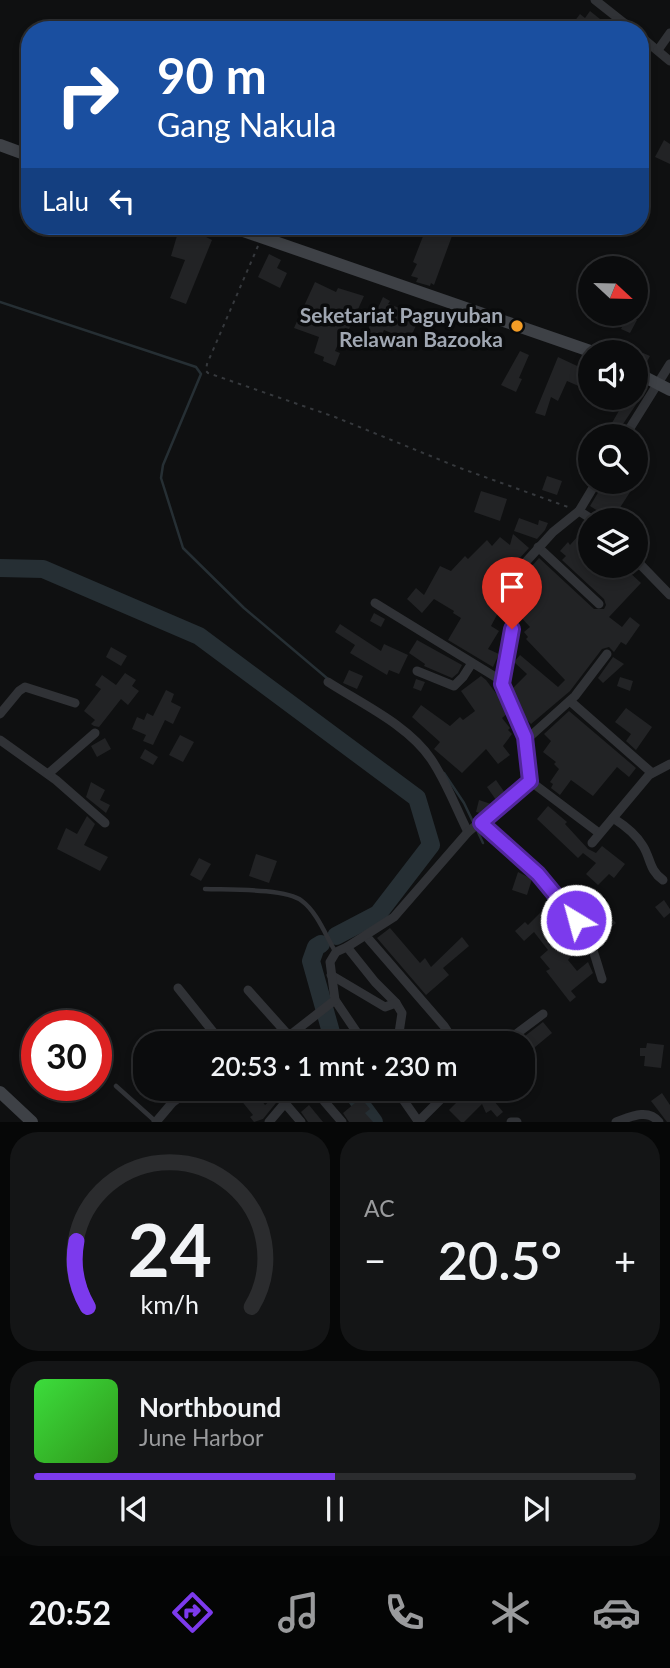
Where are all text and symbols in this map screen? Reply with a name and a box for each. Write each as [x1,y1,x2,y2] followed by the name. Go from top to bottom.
[157,46,267,104] text: 90 m
[42,49,133,140] icon: right
[157,105,336,144] text: Gang Nakula
[103,182,141,220] icon: left
[42,185,89,217] text: Lalu
[578,256,648,326] north arrow
[578,256,648,578] map controls
[300,302,503,351] place label: Seketariat Paguyuban Relawan Bazooka
[509,318,525,334] marker: Seketariat Paguyuban Relawan Bazooka
[578,340,648,410] button: sound
[578,424,648,494] button: search
[578,508,648,578] button: layers
[482,557,542,629] pin
[493,568,531,606] icon: arrive
[539,883,613,957] position arrow
[21,1010,112,1101] speed limit sign: 30
[210,1050,458,1082] text: 20:53 · 1 mnt · 230 m
[364,1194,395,1222] text: AC
[128,1206,212,1294] text: 24
[438,1229,562,1291] text: 20.5°
[364,1237,386,1283] text: −
[614,1237,636,1283] text: +
[141,1289,199,1319] text: km/h
[139,1391,281,1423] text: Northbound
[139,1423,263,1451] text: June Harbor
[115,1490,153,1528] icon: previous
[316,1490,354,1528] icon: pause
[517,1490,555,1528] icon: next
[168,1588,217,1637] icon: directions
[274,1588,323,1637] icon: music
[380,1588,429,1637] icon: phone
[486,1588,535,1637] icon: climate
[592,1588,641,1637] icon: car
[29,1593,111,1632] text: 20:52

